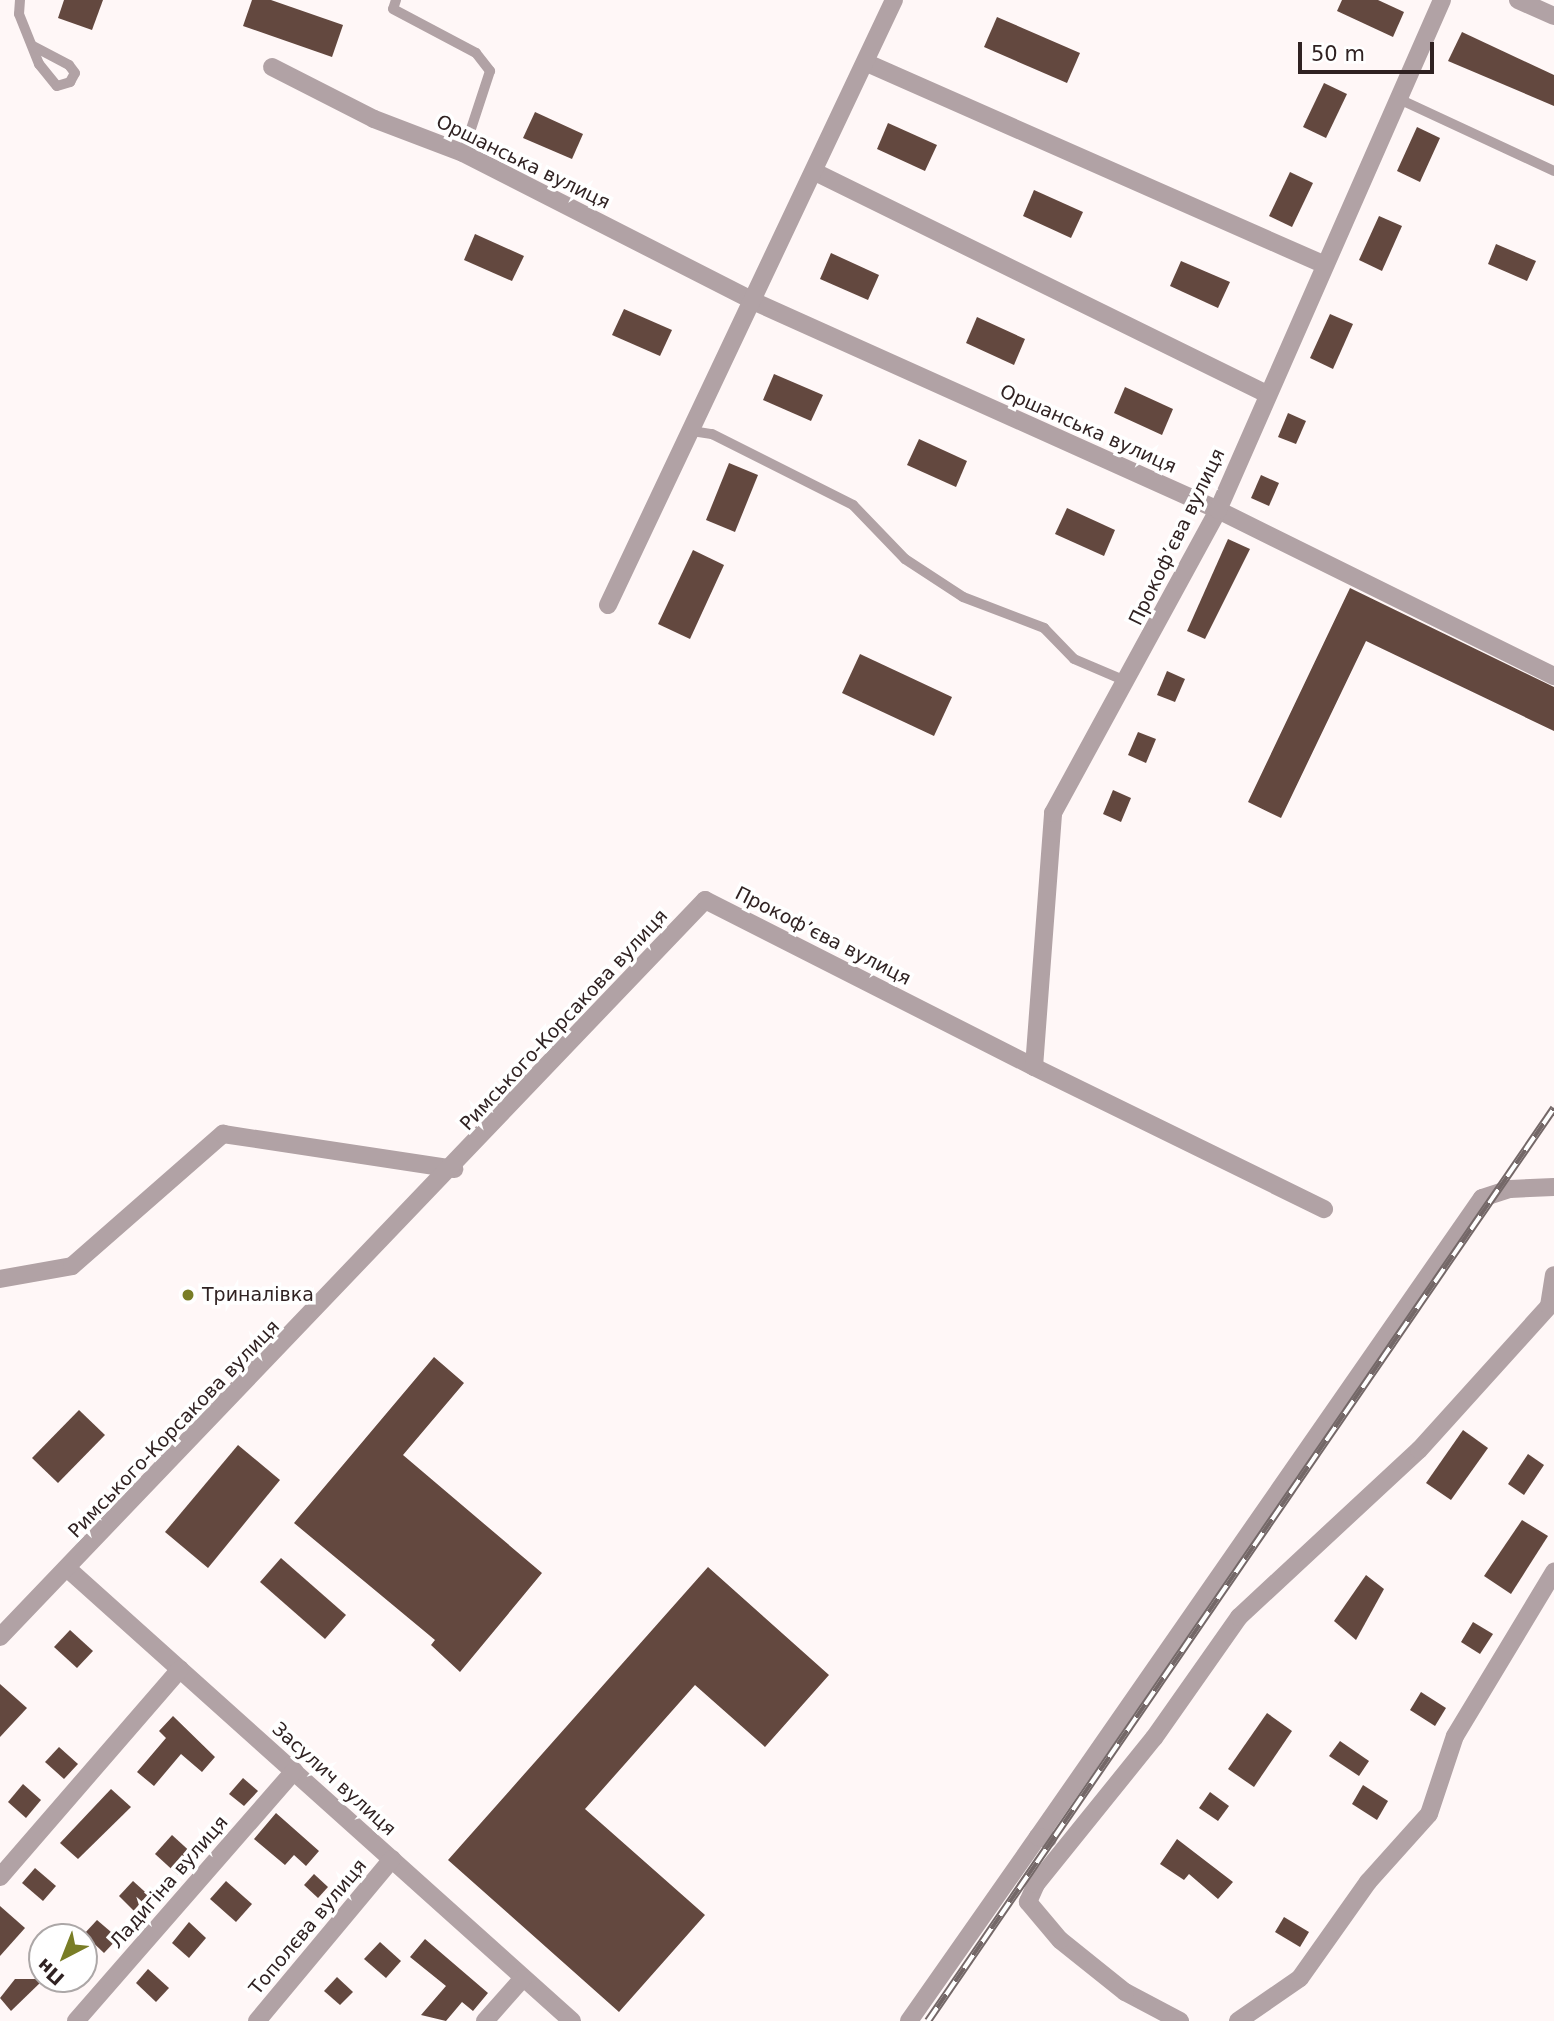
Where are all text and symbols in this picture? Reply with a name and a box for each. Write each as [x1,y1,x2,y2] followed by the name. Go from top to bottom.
[1302,28,1438,72] scale bar
[1311,42,1365,66] text: 50 m
[432,110,614,214] street label: Оршанська вулиця
[996,380,1180,478] street label: Оршанська вулиця
[1124,445,1230,629] street label: Прокоф’єва вулиця
[731,882,915,990] street label: Прокоф’єва вулиця
[455,905,673,1135] street label: Римського-Корсакова вулиця
[202,1284,314,1306] place label: Триналівка
[180,1287,196,1303] marker: Триналівка
[64,1315,284,1543] street label: Римського-Корсакова вулиця
[267,1717,401,1841] street label: Засулич вулиця
[105,1811,233,1953] street label: Ладигіна вулиця
[245,1855,371,1999] street label: Тополєва вулиця
[28,1923,98,1993] north arrow
[32,1954,68,1990] text: Пн

